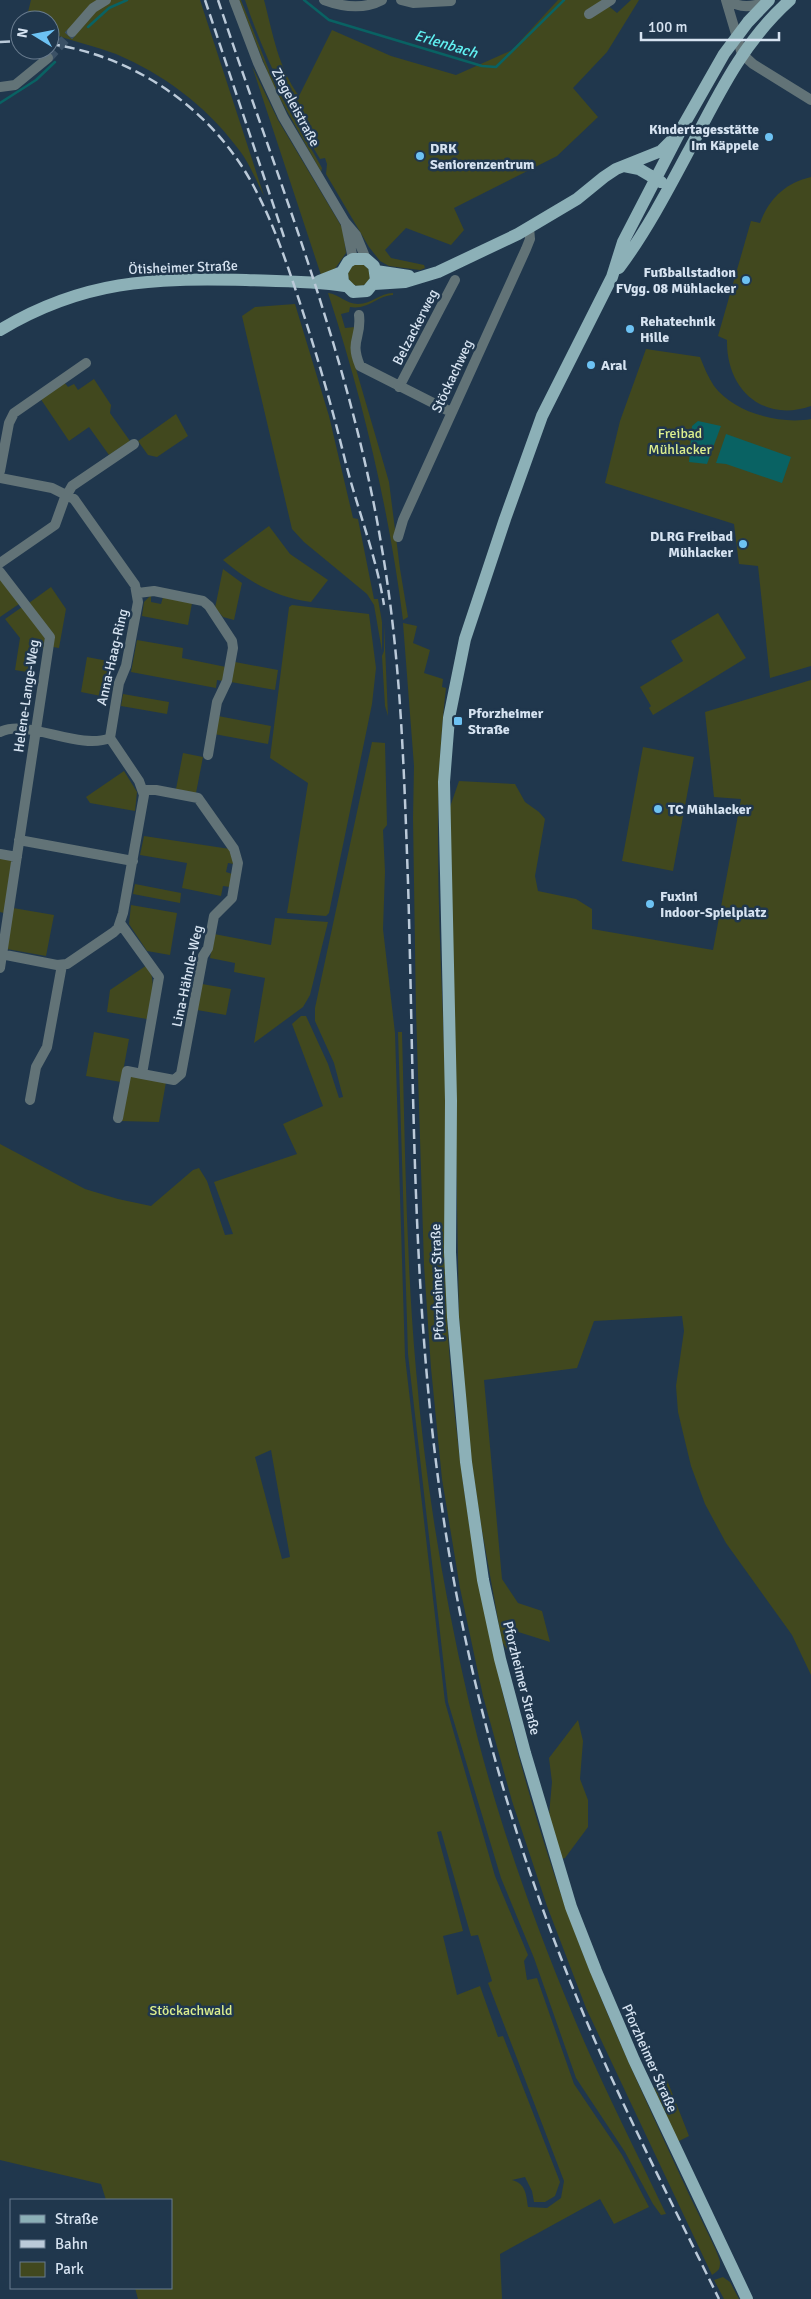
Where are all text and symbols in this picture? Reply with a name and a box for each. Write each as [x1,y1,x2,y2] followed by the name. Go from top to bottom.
[10,10,60,60] north arrow
[641,10,778,42] scale bar
[648,18,688,36] text: 100 m
[412,26,480,62] water label: Erlenbach
[13,27,32,39] text: N
[268,65,323,150] street label: Ziegeleistraße
[649,121,759,154] place label: Kindertagesstätte Im Käppele
[763,131,775,143] marker: Kindertagesstätte Im Käppele
[430,140,534,173] place label: DRK Seniorenzentrum
[414,150,426,162] marker: DRK Seniorenzentrum
[128,257,238,278] street label: Ötisheimer Straße
[616,264,736,297] place label: Fußballstadion FVgg. 08 Mühlacker
[740,274,752,286] marker: Fußballstadion FVgg. 08 Mühlacker
[389,286,442,368] street label: Belzackerweg
[640,313,716,346] place label: Rehatechnik Hille
[624,323,636,335] marker: Rehatechnik Hille
[428,337,477,416] street label: Stöckachweg
[601,357,628,374] place label: Aral
[585,359,597,371] marker: Aral
[648,425,712,458] park label: Freibad Mühlacker
[650,528,733,561] place label: DLRG Freibad Mühlacker
[737,538,749,550] marker: DLRG Freibad Mühlacker
[93,607,132,707] street label: Anna-Haag-Ring
[10,638,43,754] street label: Helene-Lange-Weg
[468,705,544,738] place label: Pforzheimer Straße
[452,715,464,727] marker: Pforzheimer Straße
[668,801,752,818] place label: TC Mühlacker
[652,803,664,815] marker: TC Mühlacker
[660,888,767,921] place label: Fuxini Indoor-Spielplatz
[644,898,656,910] marker: Fuxini Indoor-Spielplatz
[168,924,207,1029] street label: Lina-Hähnle-Weg
[427,1223,448,1341] street label: Pforzheimer Straße
[499,1619,544,1737] street label: Pforzheimer Straße
[618,2001,681,2115] street label: Pforzheimer Straße
[149,2002,233,2019] park label: Stöckachwald
[10,2199,172,2289] legend
[55,2210,99,2228] text: Straße
[55,2235,88,2253] text: Bahn
[55,2260,84,2278] text: Park

